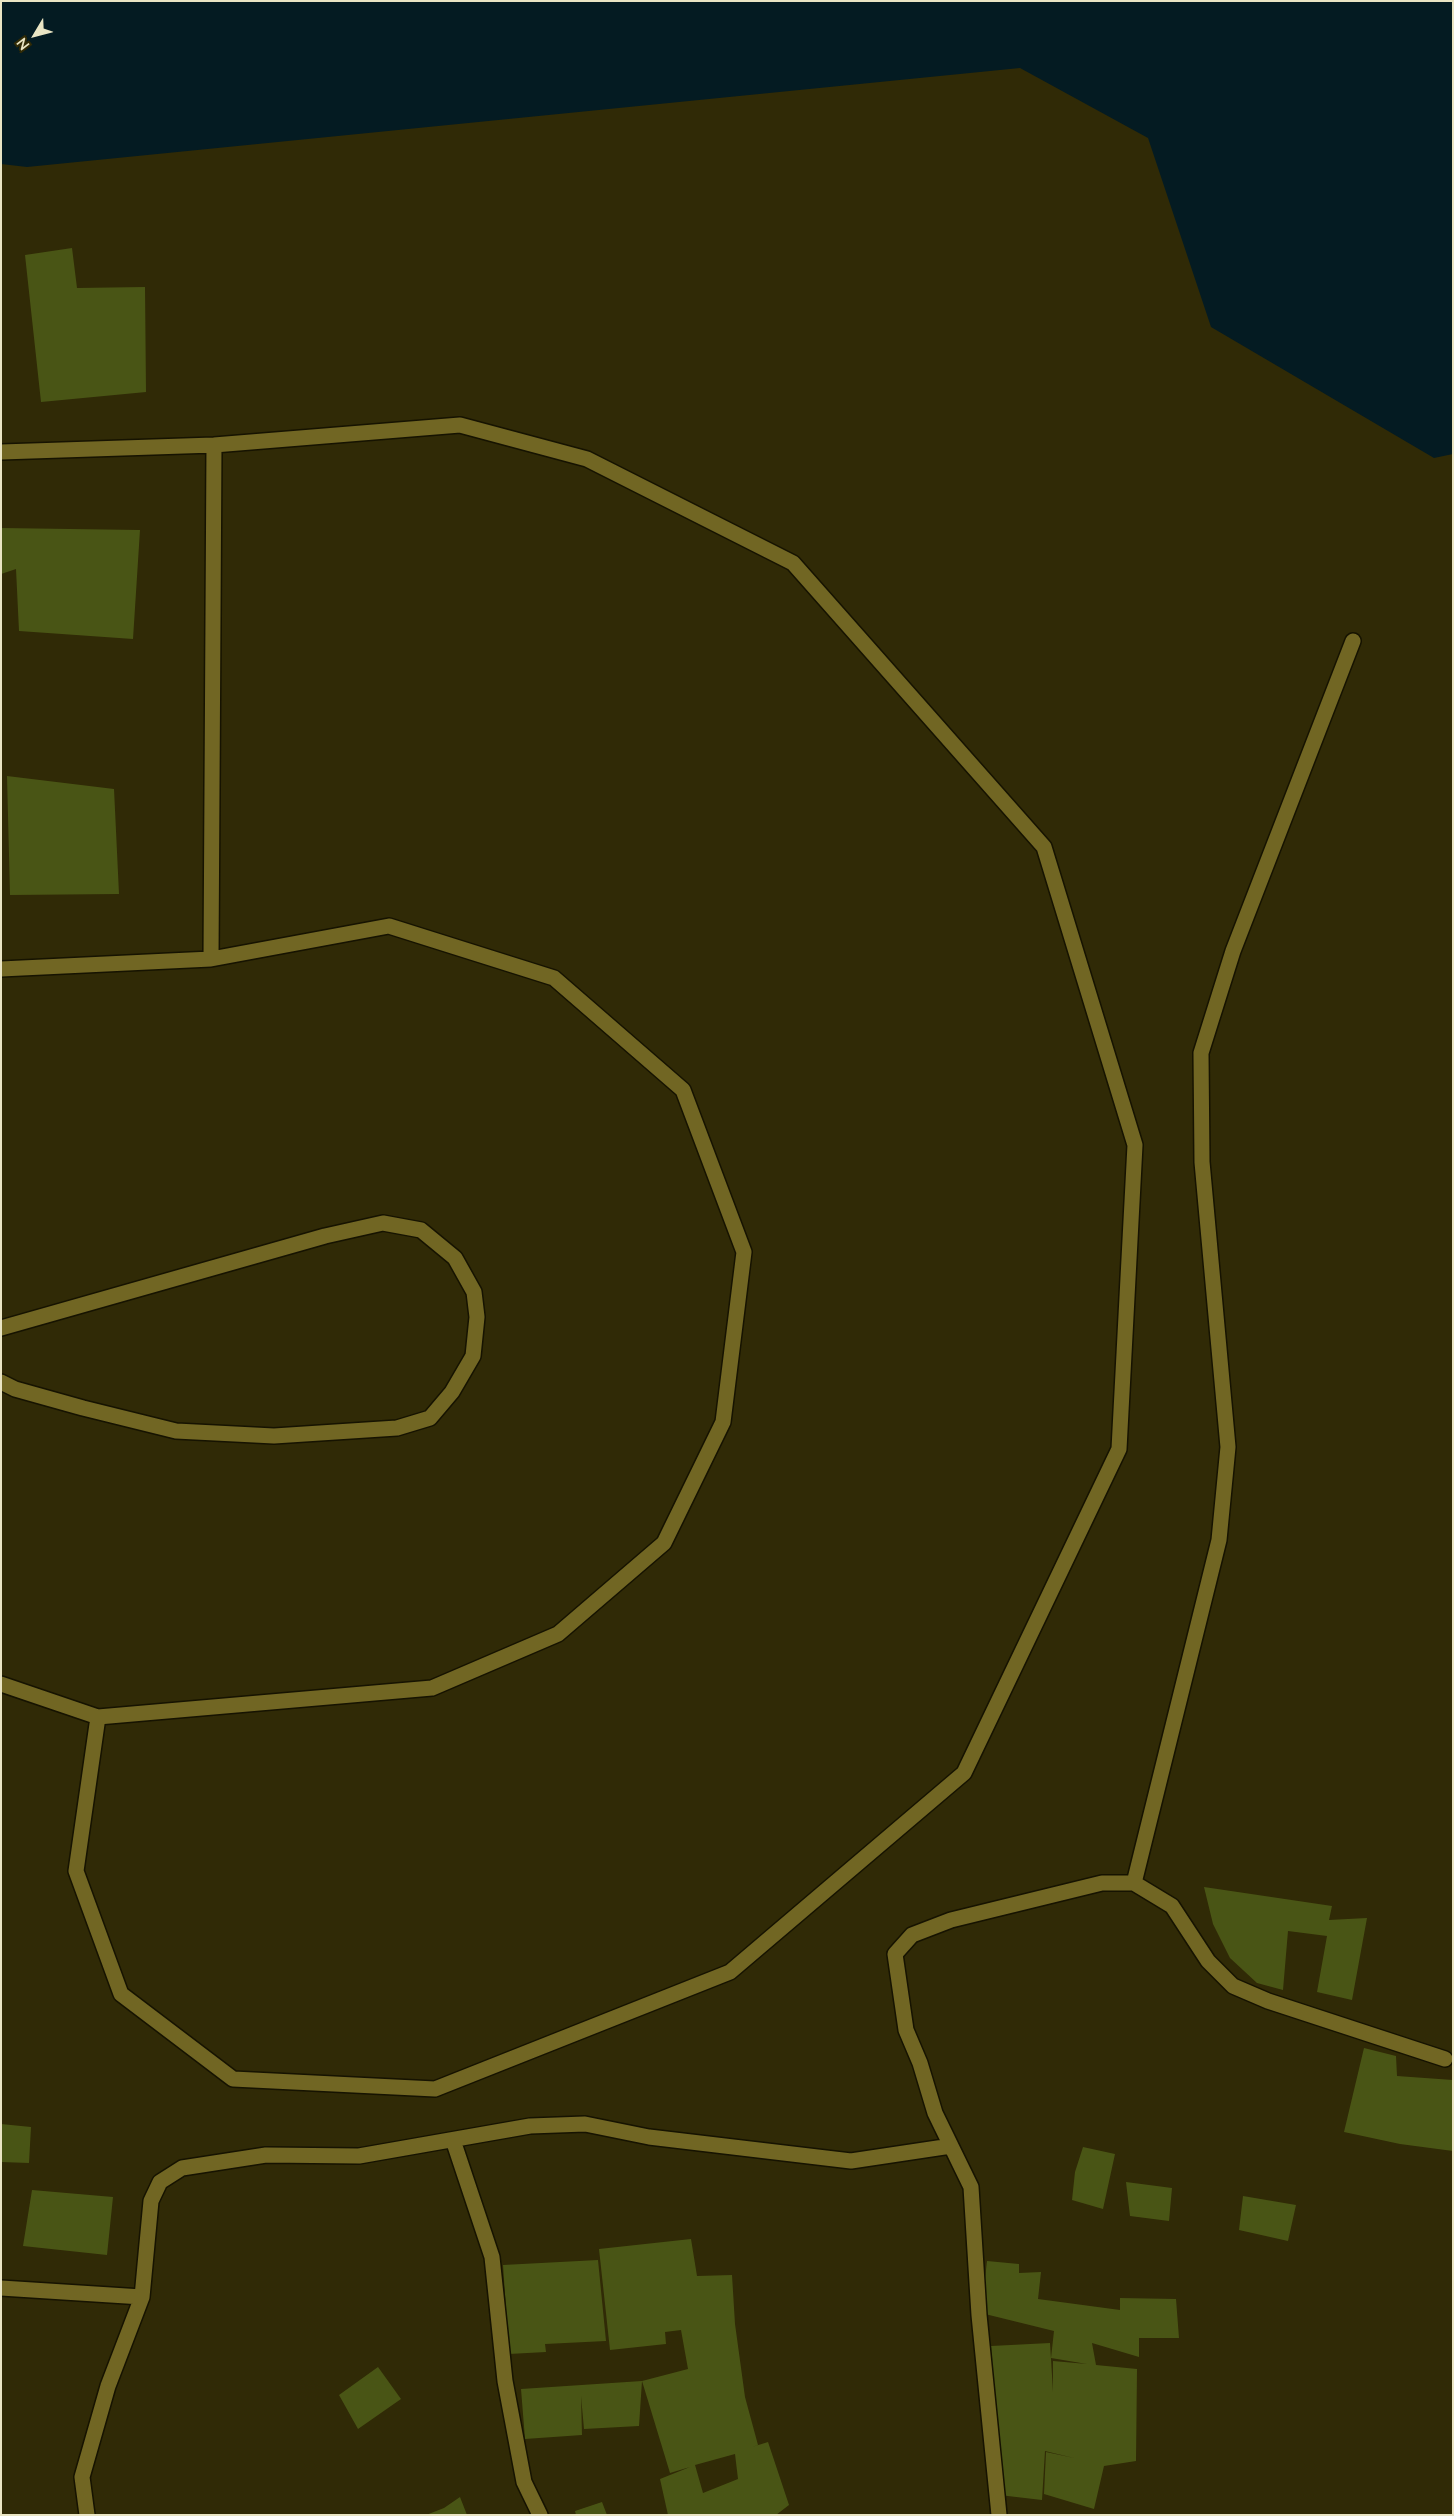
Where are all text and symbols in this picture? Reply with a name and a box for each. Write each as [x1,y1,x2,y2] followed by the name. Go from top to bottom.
[10,10,60,60] north arrow
[13,35,33,54] text: N

